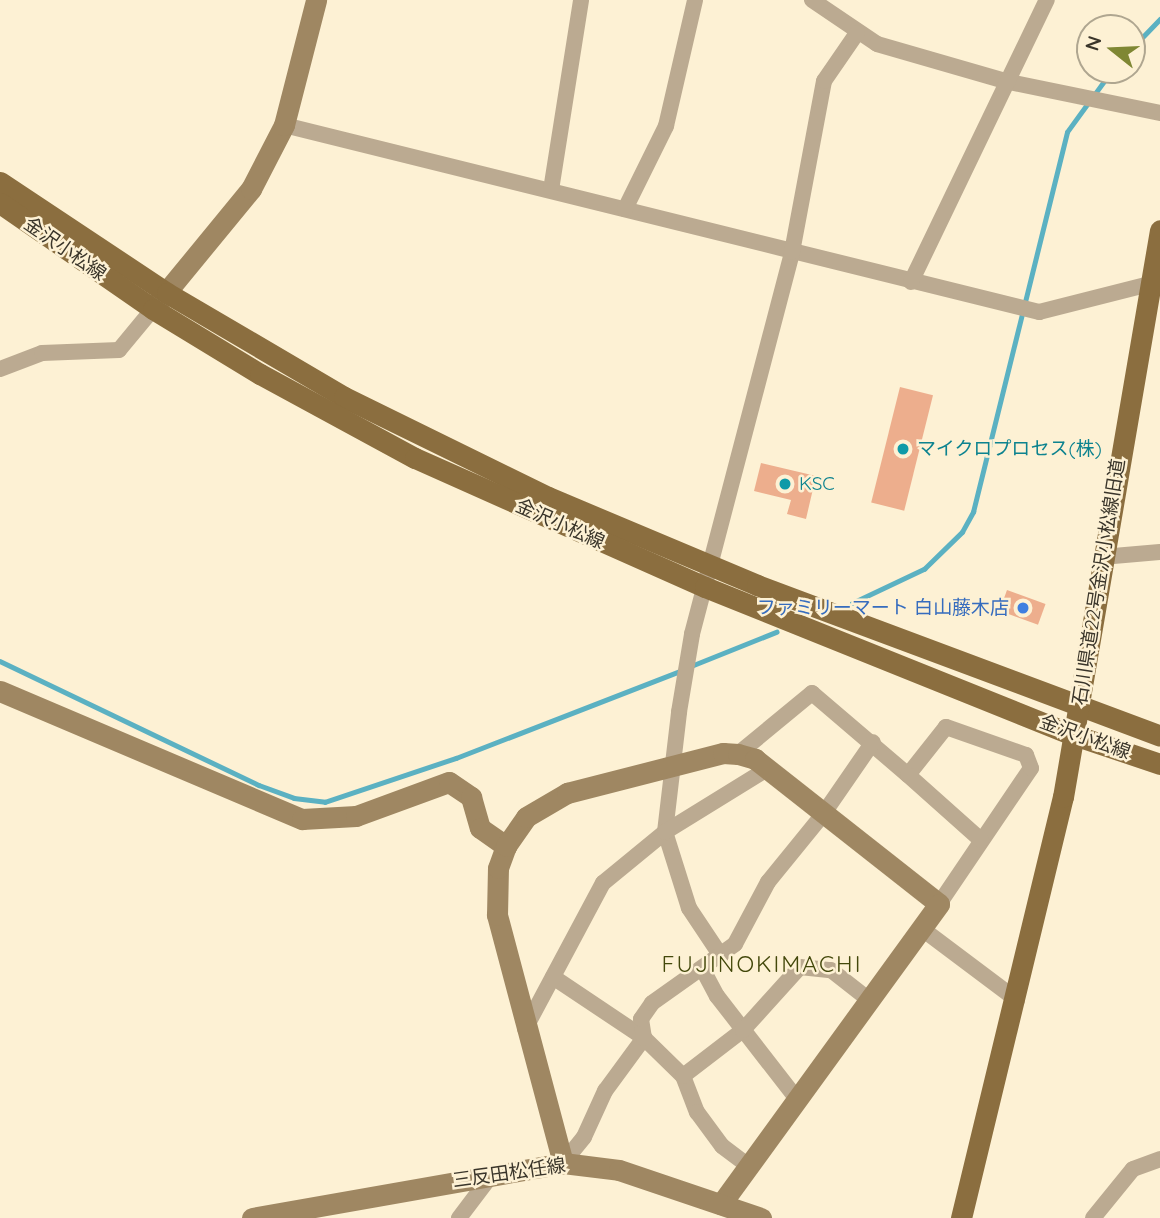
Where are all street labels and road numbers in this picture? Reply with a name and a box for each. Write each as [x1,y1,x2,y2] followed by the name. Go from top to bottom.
[20,212,110,286] street label: 金沢小松線
[1068,457,1130,707] street label: 石川県道22号金沢小松線旧道
[512,494,608,554] street label: 金沢小松線
[1036,710,1134,764] street label: 金沢小松線
[451,1154,567,1192] street label: 三反田松任線

